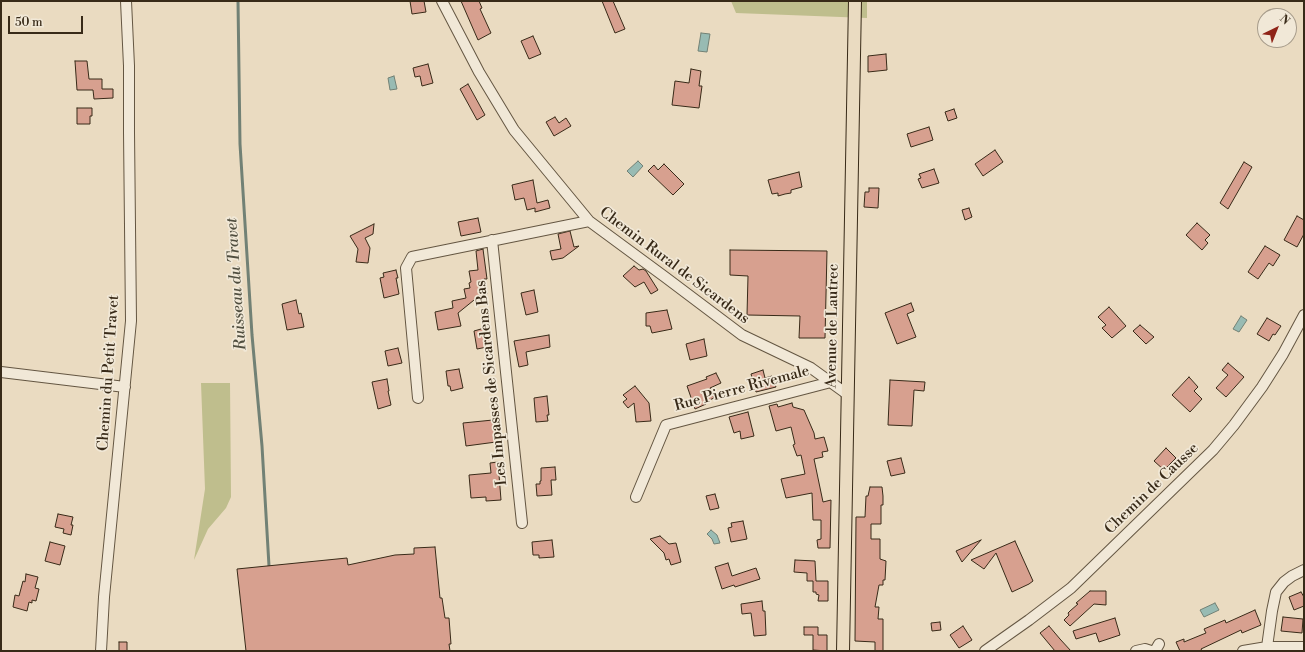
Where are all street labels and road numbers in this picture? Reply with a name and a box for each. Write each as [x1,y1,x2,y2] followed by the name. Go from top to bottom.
[595,204,753,328] street label: Chemin Rural de Sicardens
[823,264,843,388] street label: Avenue de Lautrec
[472,280,512,486] street label: Les Impasses de Sicardens Bas
[95,294,123,452] street label: Chemin du Petit Travet
[673,362,811,416] street label: Rue Pierre Rivemale
[1101,440,1203,538] street label: Chemin de Causse

